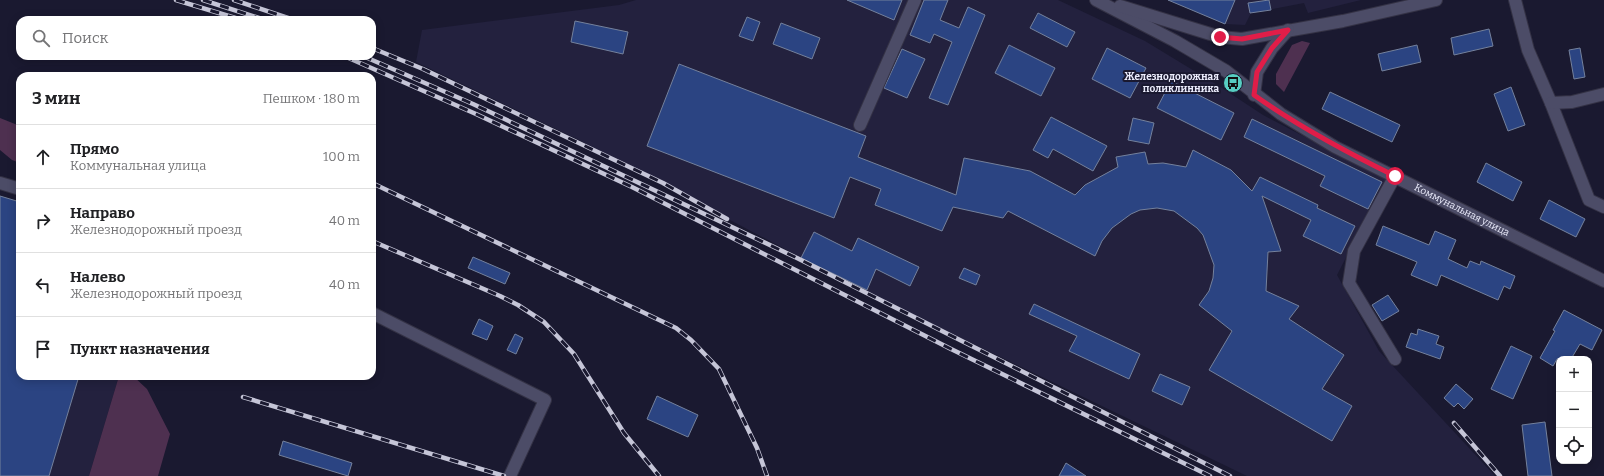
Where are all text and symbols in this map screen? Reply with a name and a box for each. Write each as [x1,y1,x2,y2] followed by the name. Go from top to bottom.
[16,16,376,60] search box
[30,27,52,49] icon: search
[1211,28,1229,46] route end
[62,29,108,47] text: Поиск
[1124,71,1219,95] place label: Железнодорожная поликлинника
[1222,72,1244,94] bus stop icon: Железнодорожная поликлинника
[32,88,80,109] text: 3 мин
[263,91,360,106] text: Пешком · 180 m
[70,140,119,158] text: Прямо
[32,146,54,168] icon: ahead
[323,149,360,164] text: 100 m
[70,158,206,173] text: Коммунальная улица
[1386,167,1404,185] route start
[1412,181,1512,239] street label: Коммунальная улица
[70,204,135,222] text: Направо
[32,210,54,232] icon: right
[329,213,360,228] text: 40 m
[70,222,242,237] text: Железнодорожный проезд
[70,268,125,286] text: Налево
[32,274,54,296] icon: left
[329,277,360,292] text: 40 m
[70,286,242,301] text: Железнодорожный проезд
[32,338,54,360] icon: arrive
[70,340,210,358] text: Пункт назначения
[1556,356,1592,464] map controls
[1556,356,1592,392] button: +
[1556,392,1592,428] button: −
[1556,428,1592,464] button: locate

